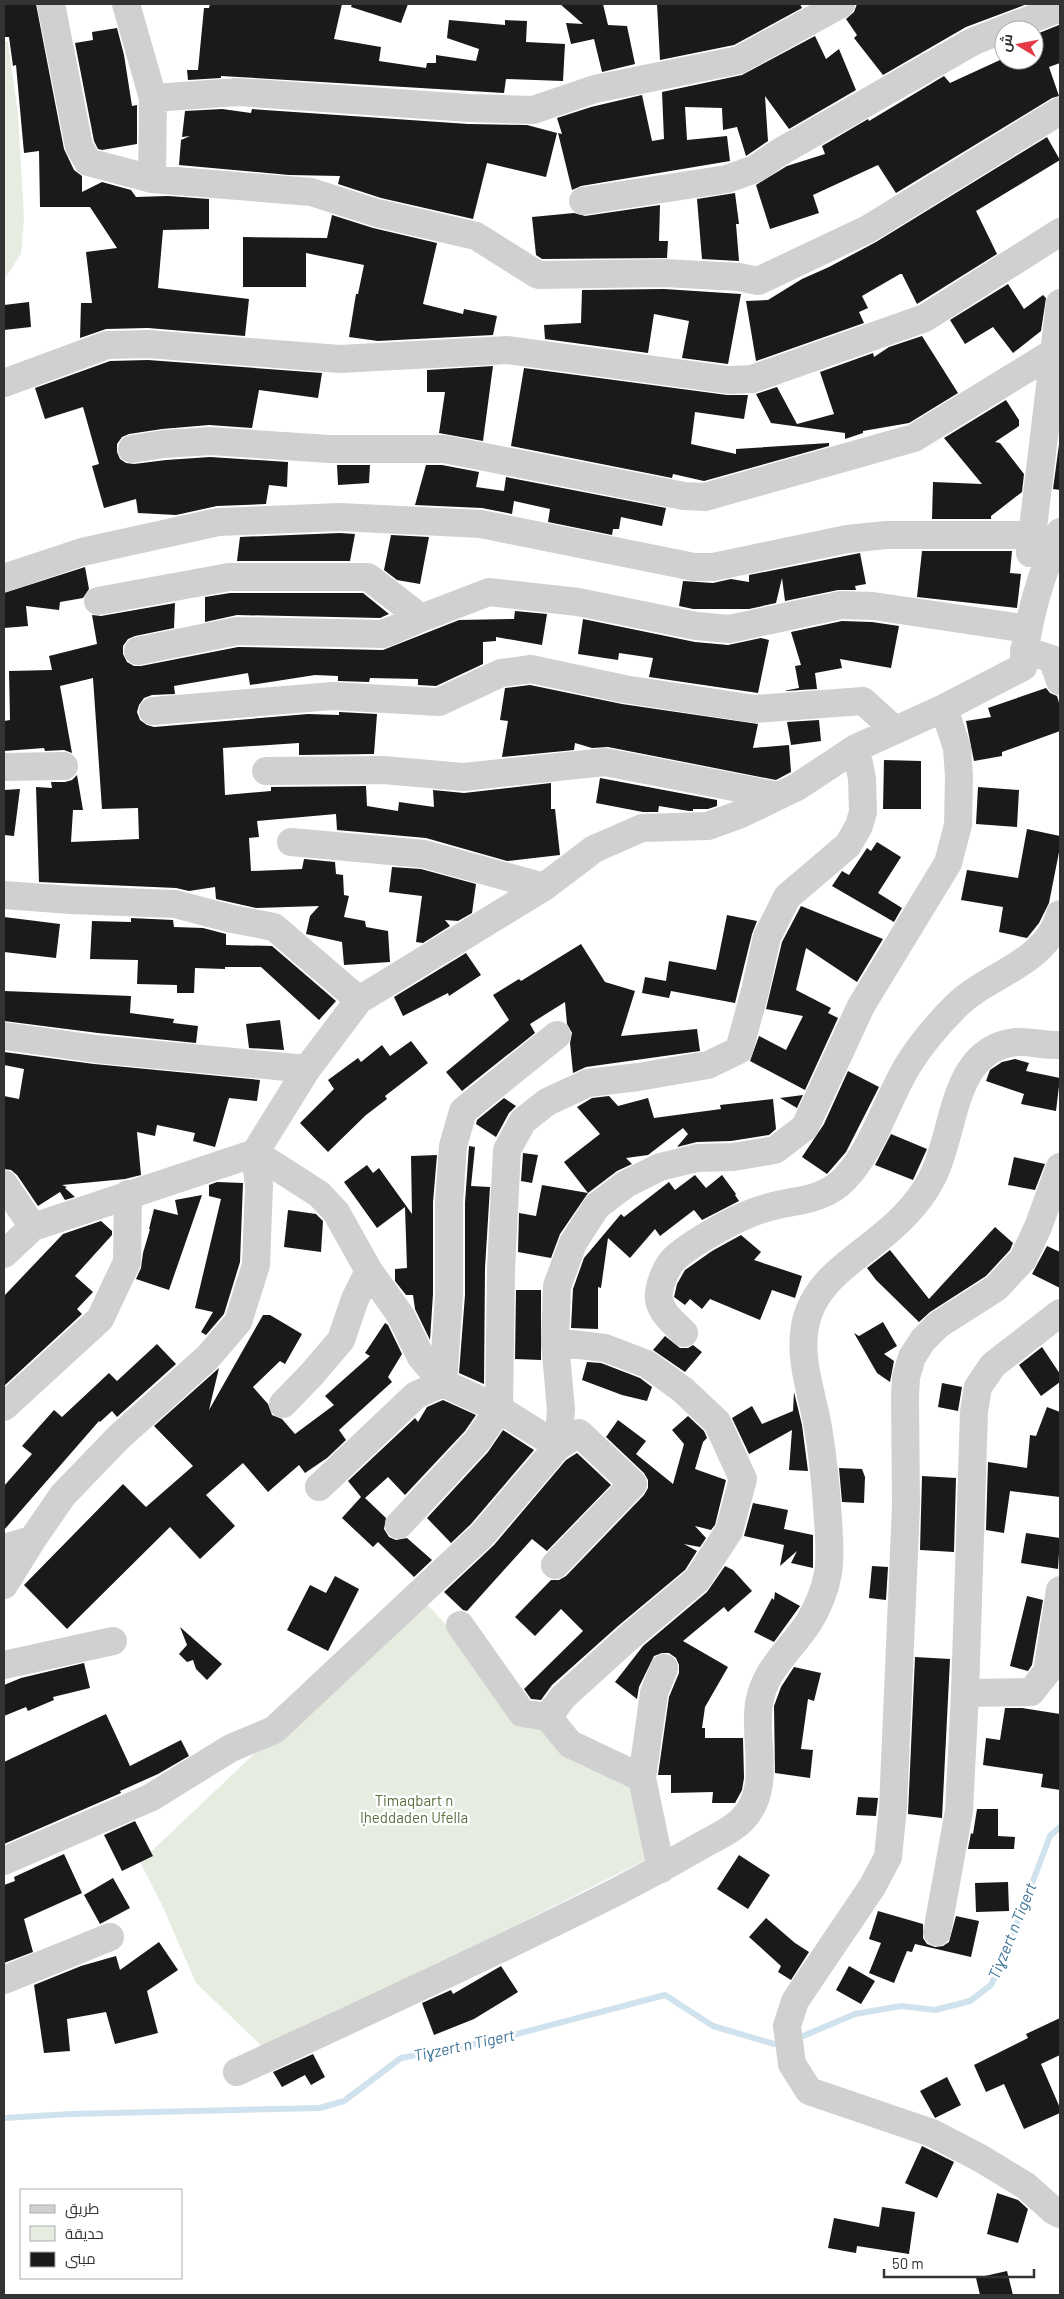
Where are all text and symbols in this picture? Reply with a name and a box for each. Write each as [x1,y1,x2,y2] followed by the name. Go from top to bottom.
[994,20,1044,70] north arrow
[996,32,1017,53] text: ش
[360,1791,468,1826] park label: Timaqbart n Iḥeddaden Ufella
[984,1879,1040,1982] water label: Tiɣzert n Tigert
[412,2024,516,2064] water label: Tiɣzert n Tigert
[20,2189,182,2279] legend
[65,2199,99,2219] text: طريق
[65,2224,104,2242] text: حديقة
[884,2246,1034,2278] scale bar
[65,2249,96,2269] text: مبنى
[892,2254,924,2272] text: 50 m

